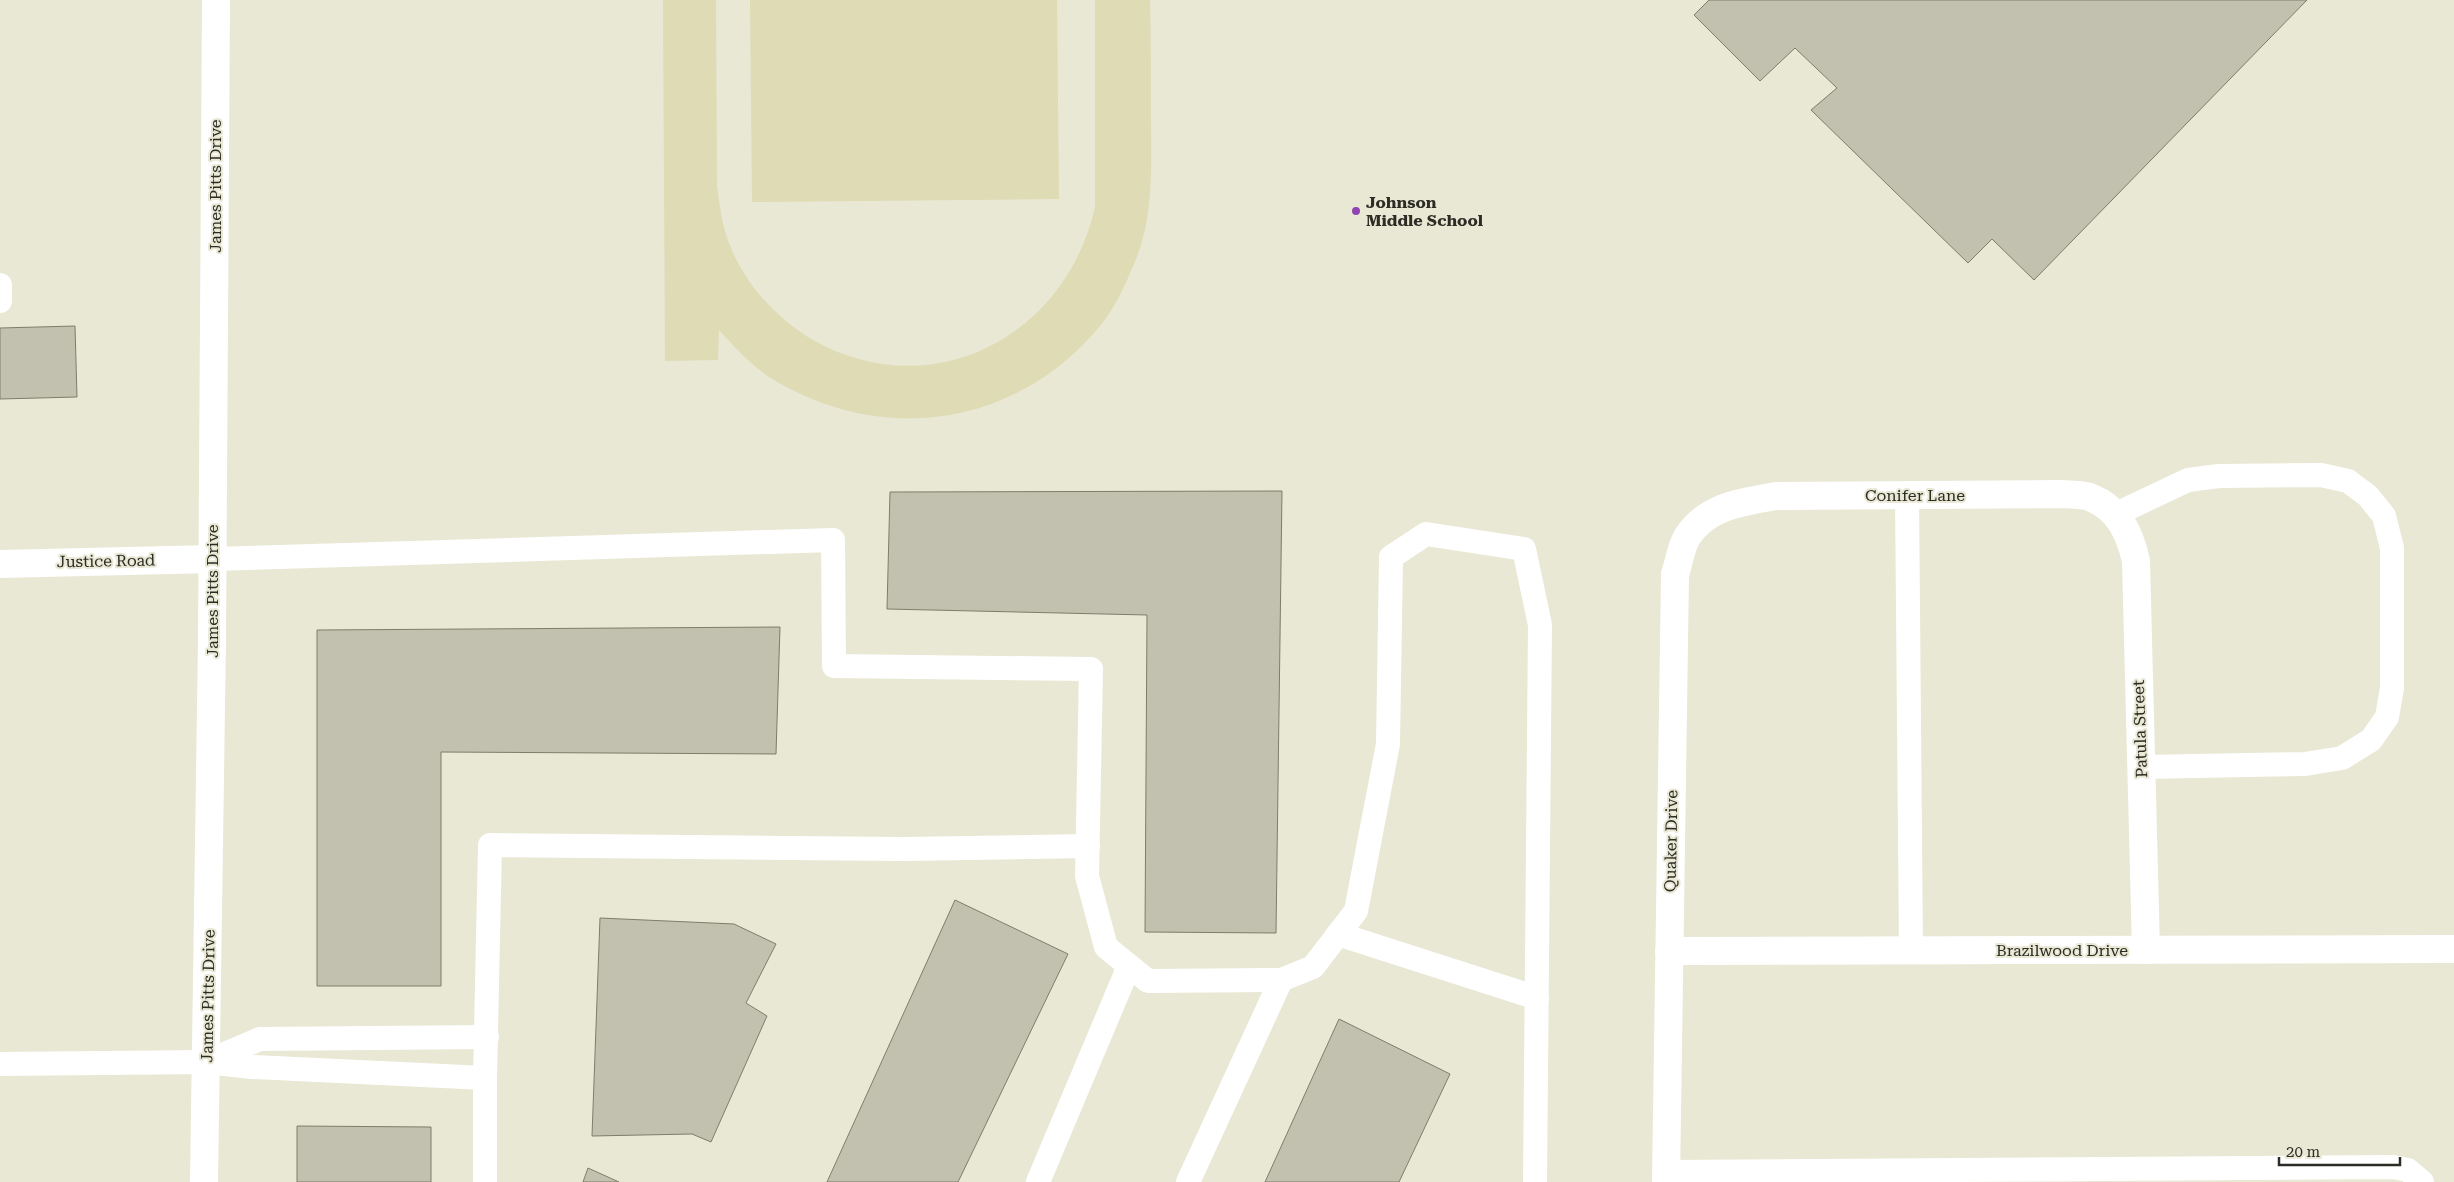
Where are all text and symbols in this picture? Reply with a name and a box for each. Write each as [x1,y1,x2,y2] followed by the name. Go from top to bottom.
[206,119,225,253] street label: James Pitts Drive
[1366,193,1484,230] place label: Johnson Middle School
[1350,205,1362,217] marker: Johnson Middle School
[1865,486,1965,505] street label: Conifer Lane
[203,524,222,658] street label: James Pitts Drive
[57,551,155,571] street label: Justice Road
[2129,680,2151,778] street label: Patula Street
[1661,790,1681,892] street label: Quaker Drive
[197,929,219,1063] street label: James Pitts Drive
[1996,941,2128,960] street label: Brazilwood Drive
[2279,1134,2400,1166] scale bar
[2286,1143,2321,1161] text: 20 m

